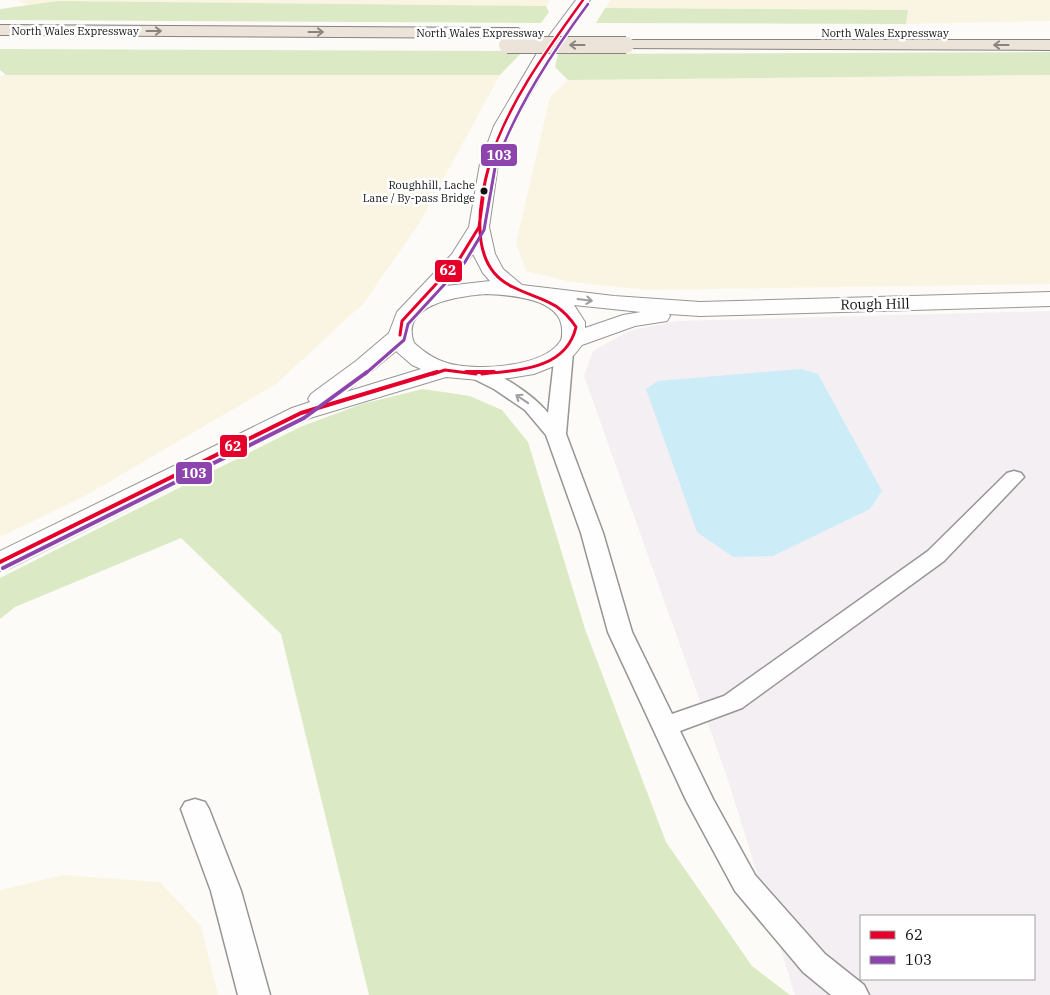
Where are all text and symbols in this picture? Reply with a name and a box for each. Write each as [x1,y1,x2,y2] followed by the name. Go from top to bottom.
[11,24,139,38] street label: North Wales Expressway
[145,26,161,36] one-way arrow
[416,26,544,40] street label: North Wales Expressway
[821,26,949,40] street label: North Wales Expressway
[308,27,324,37] one-way arrow
[569,40,586,50] one-way arrow
[994,40,1010,50] one-way arrow
[480,143,518,167] line badge: 103
[486,146,512,164] text: 103
[363,178,475,205] place label: Roughhill, Lache Lane / By-pass Bridge
[479,186,489,196] marker: Roughhill, Lache Lane / By-pass Bridge
[434,259,463,283] line badge: 62
[440,261,456,279] text: 62
[840,294,910,314] street label: Rough Hill
[577,295,593,305] one-way arrow
[515,394,529,404] one-way arrow
[219,434,248,458] line badge: 62
[225,437,241,455] text: 62
[175,461,213,485] line badge: 103
[181,464,207,482] text: 103
[860,915,1035,980] legend
[905,925,923,944] text: 62
[905,950,932,969] text: 103

